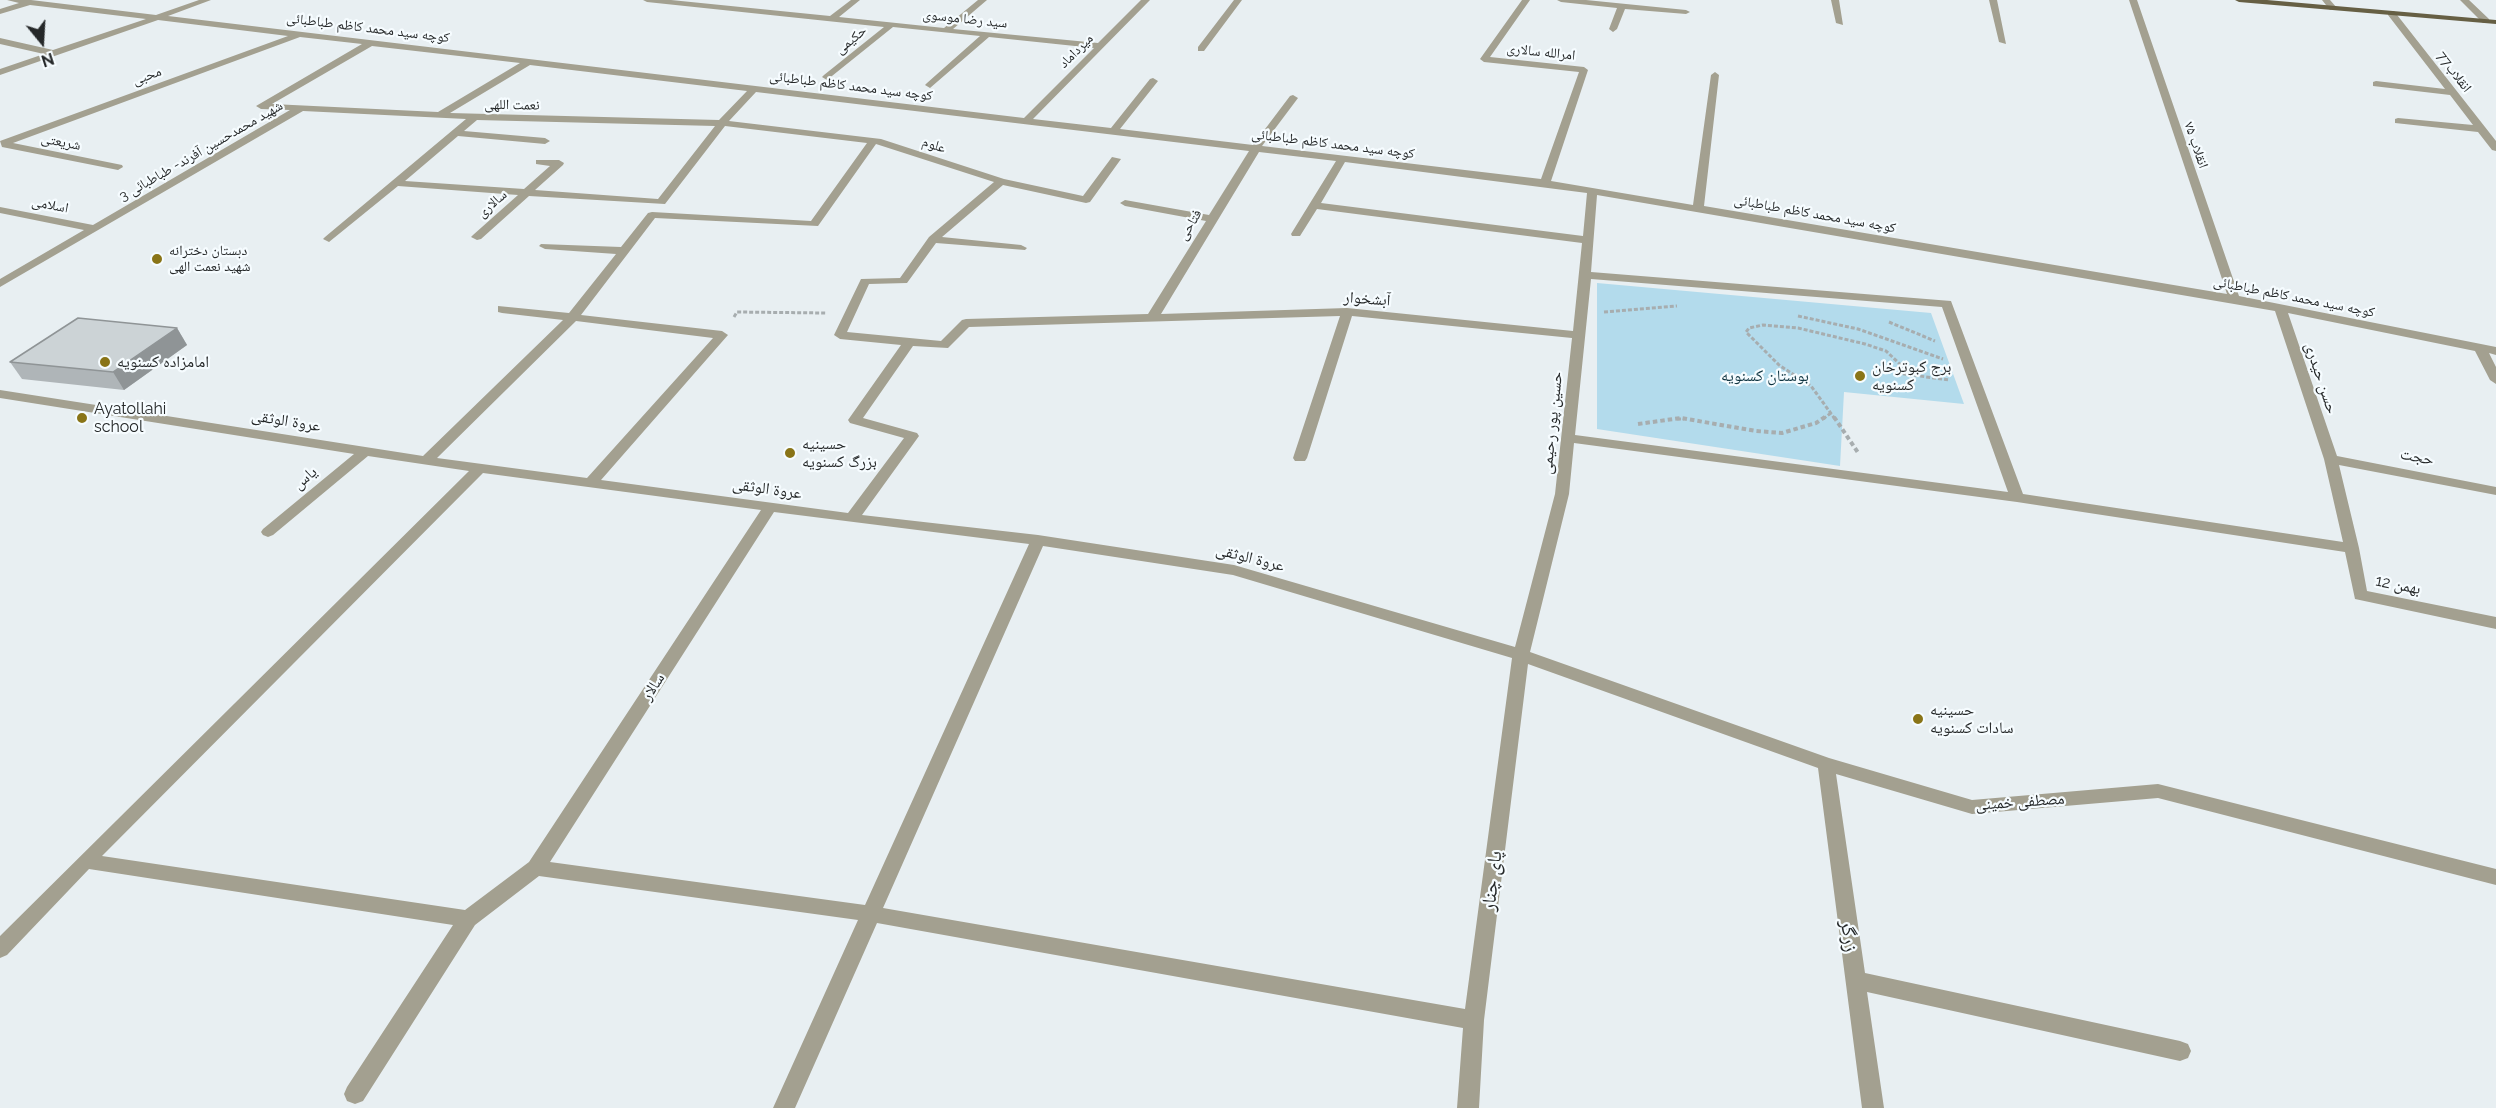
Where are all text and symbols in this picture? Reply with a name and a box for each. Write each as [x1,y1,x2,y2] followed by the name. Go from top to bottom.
[922,6,1008,32] street label: سید رضا موسوی
[286,10,450,46] street label: کوچه سید محمد کاظم طباطبائی
[12,12,72,72] north arrow
[832,22,870,58] street label: حکیمی
[1055,30,1097,72] street label: میرداماد
[1506,40,1576,64] street label: امرالله سالاری
[2433,48,2475,96] street label: انقلاب77
[39,49,56,71] text: N
[130,63,164,89] street label: محبی
[769,68,933,104] street label: کوچه سید محمد کاظم طباطبائی
[484,96,540,114] street label: نعمت اللهی
[116,97,286,205] street label: شهید محمدحسین آفرند- طباطبائی 3
[2180,120,2212,170] street label: انقلاب ۷۵
[1251,126,1415,162] street label: کوچه سید محمد کاظم طباطبائی
[40,130,82,154] street label: شریعتی
[920,133,948,157] street label: علوم
[474,186,510,222] street label: سالاری
[1733,191,1897,237] street label: کوچه سید محمد کاظم طباطبائی
[30,193,70,217] street label: اسلامی
[1174,207,1206,243] street label: فتاحی
[169,243,250,276] place label: دبستان دخترانه شهید نعمت الهی
[150,252,164,266] marker: دبستان دخترانه شهید نعمت الهی
[2212,273,2376,321] street label: کوچه سید محمد کاظم طباطبائی
[1343,288,1391,310] street label: آبشخوار
[2300,340,2342,416] street label: حسن حیدری
[117,352,209,372] place label: امامزاده کسنویه
[98,355,112,369] marker: امامزاده کسنویه
[1872,357,1951,395] place label: برج کبوترخان کسنویه
[1721,366,1809,386] park label: بوستان کسنویه
[1853,369,1867,383] marker: برج کبوترخان کسنویه
[1537,371,1567,475] street label: حسین پور رحیمی
[94,399,166,437] place label: Ayatollahi school
[250,406,322,436] street label: عروة الوثقی
[75,411,89,425] marker: Ayatollahi school
[802,434,877,472] place label: حسینیه بزرگ کسنویه
[2399,444,2435,470] street label: حجت
[783,446,797,460] marker: حسینیه بزرگ کسنویه
[289,462,321,494] street label: یاس
[731,475,803,503] street label: عروة الوثقی
[1214,540,1286,576] street label: عروة الوثقی
[2374,571,2422,599] street label: 12 بهمن
[637,670,669,704] street label: سالار
[1930,700,2014,738] place label: حسینیه سادات کسنویه
[1911,712,1925,726] marker: حسینیه سادات کسنویه
[1975,789,2065,815] street label: مصطفی خمینی
[1476,849,1508,913] street label: پای چنار
[1835,919,1863,953] street label: زرگر

